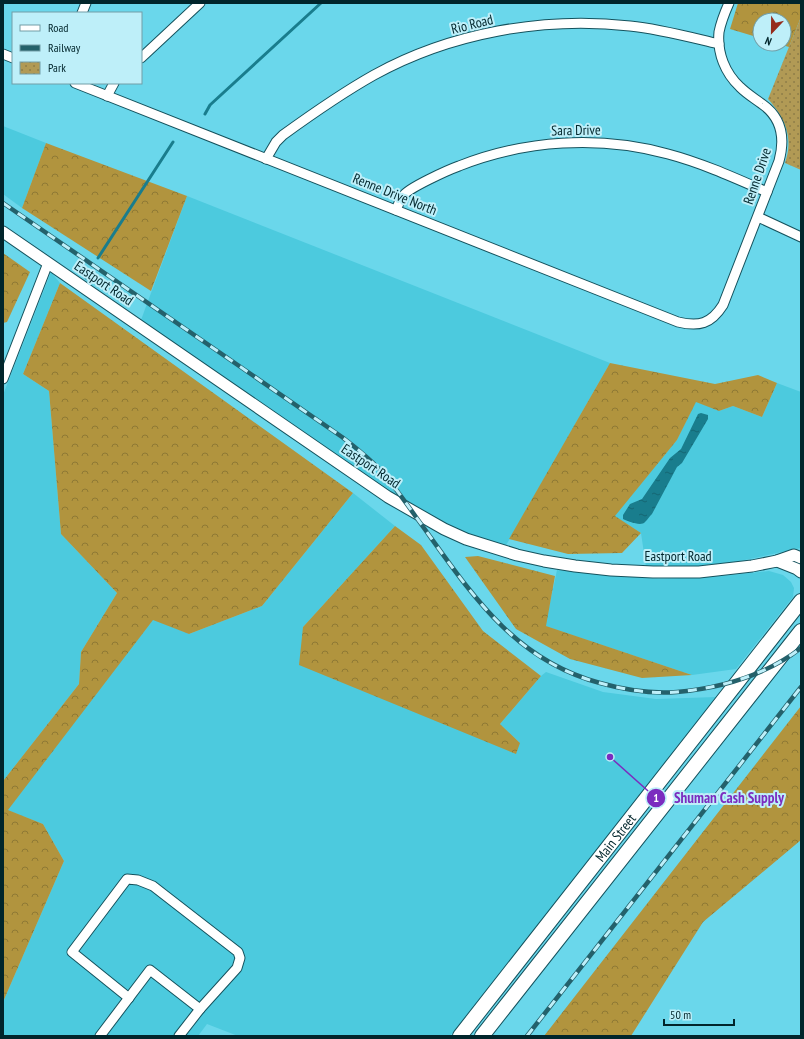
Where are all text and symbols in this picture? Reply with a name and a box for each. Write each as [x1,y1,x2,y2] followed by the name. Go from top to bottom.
[449,10,495,38] street label: Rio Road
[12,12,142,84] legend
[752,12,792,52] north arrow
[48,20,68,35] text: Road
[763,34,774,49] text: N
[48,40,81,55] text: Railway
[48,60,66,75] text: Park
[551,121,601,139] street label: Sara Drive
[739,145,775,207] street label: Renne Drive
[350,169,440,219] street label: Renne Drive North
[71,257,137,309] street label: Eastport Road
[338,440,404,492] street label: Eastport Road
[644,547,712,565] street label: Eastport Road
[646,784,792,811] callout: Shuman Cash Supply
[674,788,785,807] text: Shuman Cash Supply
[653,790,659,805] text: 1
[591,810,640,865] street label: Main Street
[664,1001,734,1027] scale bar
[670,1007,691,1022] text: 50 m

